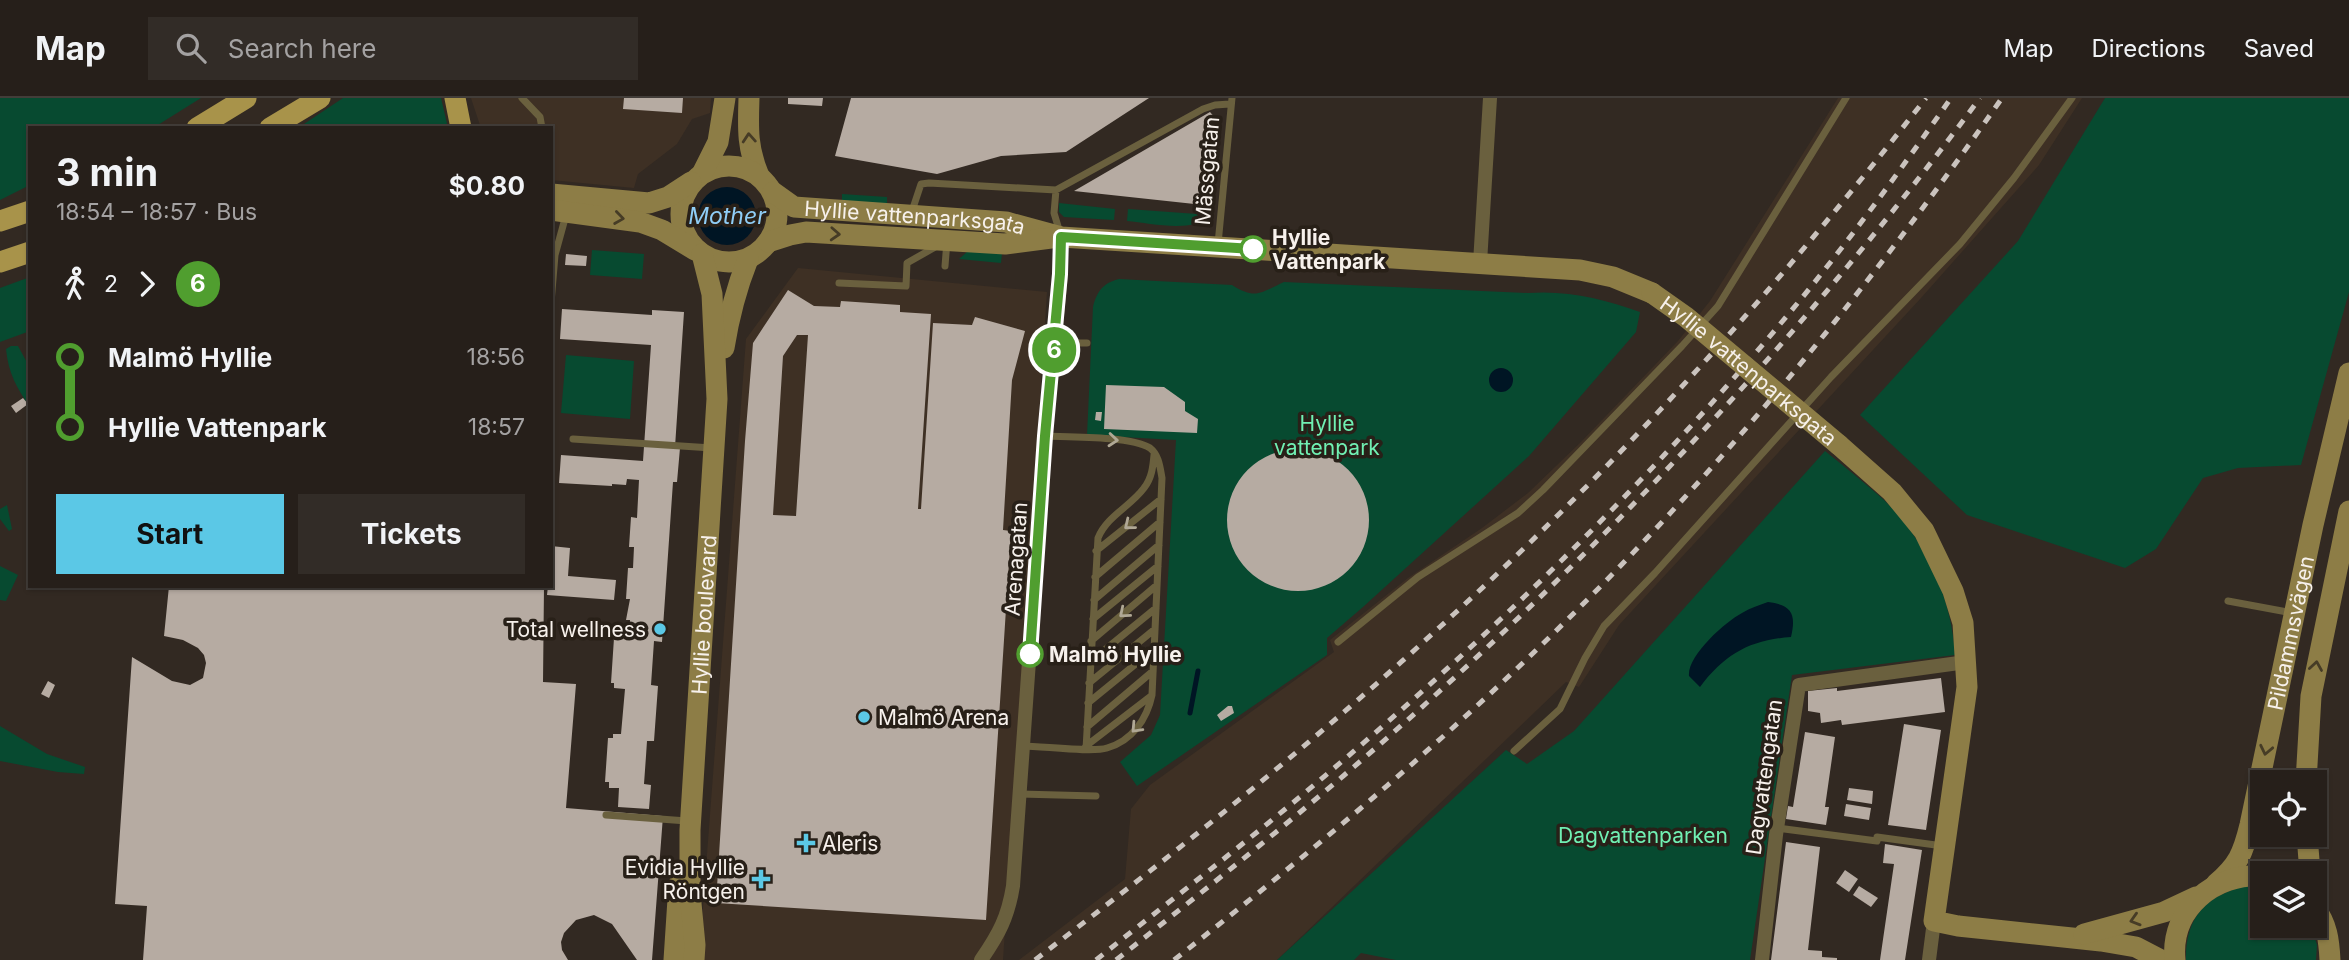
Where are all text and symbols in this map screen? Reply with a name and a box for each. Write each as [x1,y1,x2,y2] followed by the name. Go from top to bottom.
[148,17,638,80] search box
[35,28,106,68] text: Map
[172,29,210,67] icon: search
[228,33,376,64] text: Search here
[2004,34,2053,63] text: Map
[2091,34,2206,63] text: Directions
[2244,34,2314,63] text: Saved
[1190,116,1224,226] street label: Mässgatan
[741,132,756,143] one-way arrow
[56,149,158,195] text: 3 min
[449,170,525,201] text: $0.80
[804,195,1028,239] street label: Hyllie vattenparksgata
[56,198,257,226] text: 18:54 – 18:57 · Bus
[688,202,767,230] water label: Mother
[613,211,625,226] one-way arrow
[1272,225,1386,274] place label: Hyllie Vattenpark
[830,226,841,241] one-way arrow
[1240,236,1266,262] marker: Hyllie Vattenpark
[56,265,94,303] icon: walk
[128,265,166,303] icon: forward
[190,269,206,298] text: 6
[104,270,118,298] text: 2
[1656,290,1842,451] street label: Hyllie vattenparksgata
[1031,327,1077,373] line badge: 6
[1046,335,1062,364] text: 6
[108,342,272,373] text: Malmö Hyllie
[467,343,525,371] text: 18:56
[1274,411,1380,460] park label: Hyllie vattenpark
[108,412,327,443] text: Hyllie Vattenpark
[468,413,525,441] text: 18:57
[1108,432,1119,447] one-way arrow
[56,494,284,574] button: Start
[298,494,525,574] button: Tickets
[1000,501,1032,617] street label: Arenagatan
[1124,517,1137,529] one-way arrow
[686,534,721,695] street label: Hyllie boulevard
[2262,553,2319,712] street label: Pildammsvägen
[1119,605,1132,617] one-way arrow
[506,617,646,642] place label: Total wellness
[652,621,668,637] marker: Total wellness
[1017,641,1043,667] marker: Malmö Hyllie
[1049,642,1182,667] place label: Malmö Hyllie
[2308,660,2323,672] one-way arrow
[1741,698,1787,856] street label: Dagvattengatan
[878,705,1009,730] place label: Malmö Arena
[856,709,872,725] marker: Malmö Arena
[1131,719,1144,732] one-way arrow
[2259,744,2274,756] one-way arrow
[2250,770,2327,938] map controls
[2250,770,2327,847] button: locate
[1558,823,1728,848] park label: Dagvattenparken
[822,831,878,856] place label: Aleris
[796,833,816,853] marker: Aleris
[625,855,745,904] place label: Evidia Hyllie Röntgen
[2250,861,2327,938] button: layers
[751,869,771,889] marker: Evidia Hyllie Röntgen
[2130,912,2142,927] one-way arrow

